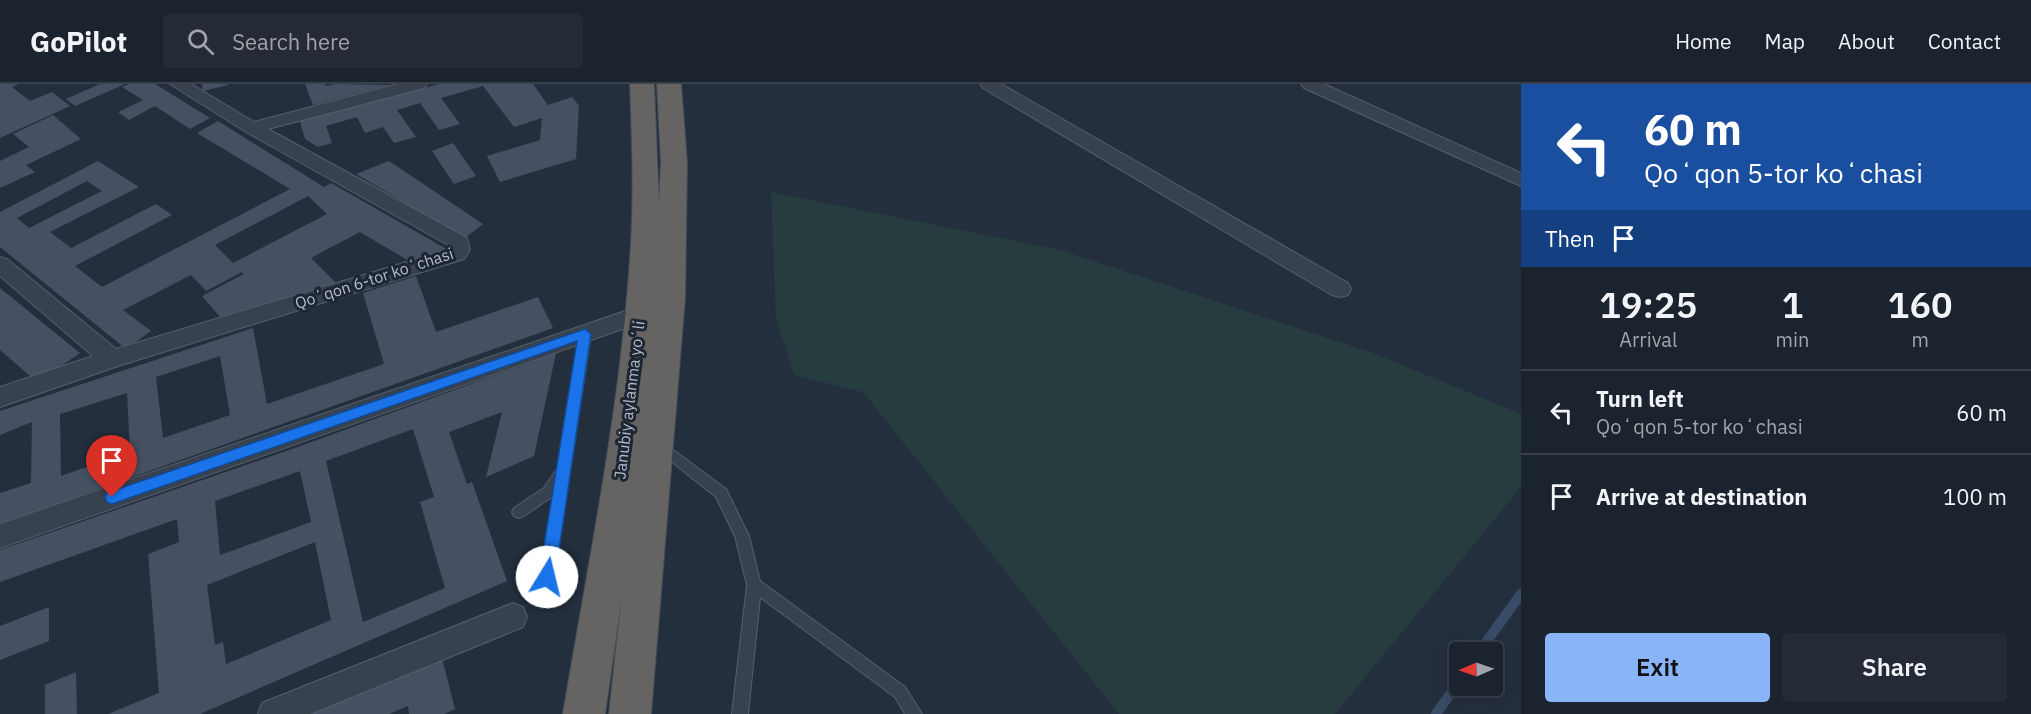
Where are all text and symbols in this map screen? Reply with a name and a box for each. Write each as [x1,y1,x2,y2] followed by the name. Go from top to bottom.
[163,14,583,68] search box
[30,23,127,60] text: GoPilot
[184,25,217,58] icon: search
[232,27,350,56] text: Search here
[1675,27,1732,55] text: Home
[1765,27,1805,55] text: Map
[1838,27,1895,55] text: About
[1928,27,2001,55] text: Contact
[1644,102,1742,157] text: 60 m
[1545,108,1623,186] icon: left
[1644,155,1923,190] text: Qoʻqon 5-tor koʻchasi
[1607,222,1640,255] icon: arrive
[1545,224,1595,253] text: Then
[292,243,456,313] street label: Qoʻqon 6-tor koʻchasi
[1599,281,1697,328] text: 19:25
[1782,281,1803,328] text: 1
[1888,281,1953,328] text: 160
[609,320,649,480] street label: Janubiy aylanma yoʻli
[1619,326,1677,353] text: Arrival
[1776,326,1809,353] text: min
[1911,326,1929,353] text: m
[1596,384,1684,413] text: Turn left
[1545,396,1578,429] icon: left
[1956,398,2007,427] text: 60 m
[1596,413,1803,440] text: Qoʻqon 5-tor koʻchasi
[86,435,137,497] pin
[95,444,128,477] icon: arrive
[1545,480,1578,513] icon: arrive
[1596,482,1807,511] text: Arrive at destination
[1943,482,2007,511] text: 100 m
[515,545,579,609] position arrow
[1545,633,1770,702] button: Exit
[1782,633,2007,702] button: Share
[1449,642,1503,696] north arrow
[1449,642,1503,696] map controls

